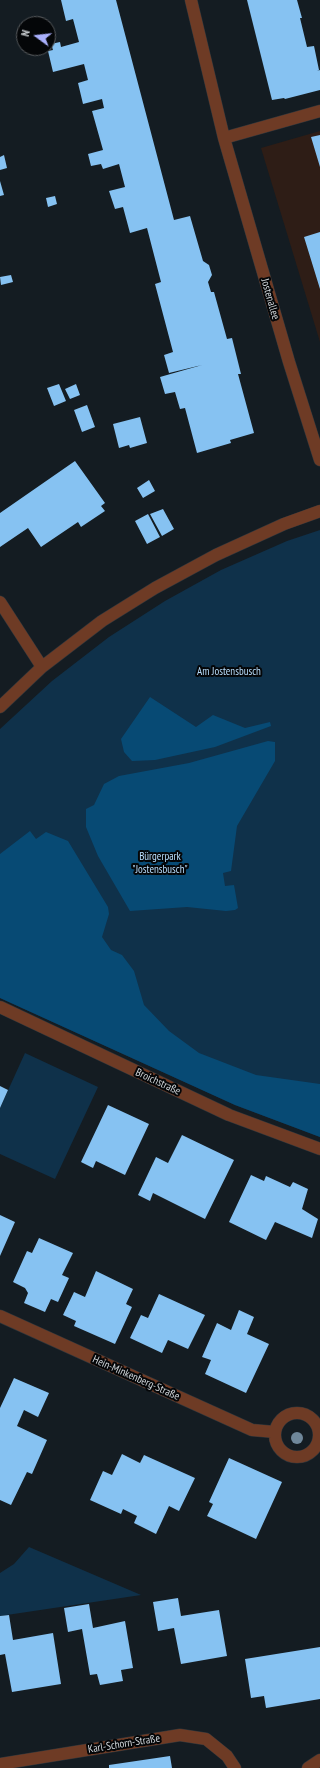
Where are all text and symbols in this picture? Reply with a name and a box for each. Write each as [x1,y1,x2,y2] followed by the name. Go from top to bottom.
[16,16,56,56] north arrow
[18,28,33,38] text: N
[258,277,282,321] street label: Jostenallee
[197,665,261,679] park label: Am Jostensbusch
[132,850,188,876] park label: Bürgerpark "Jostensbusch"
[133,1066,183,1098] street label: Broichstraße
[90,1353,182,1403] street label: Hein-Minkenberg-Straße
[87,1732,161,1756] street label: Karl-Schorn-Straße

